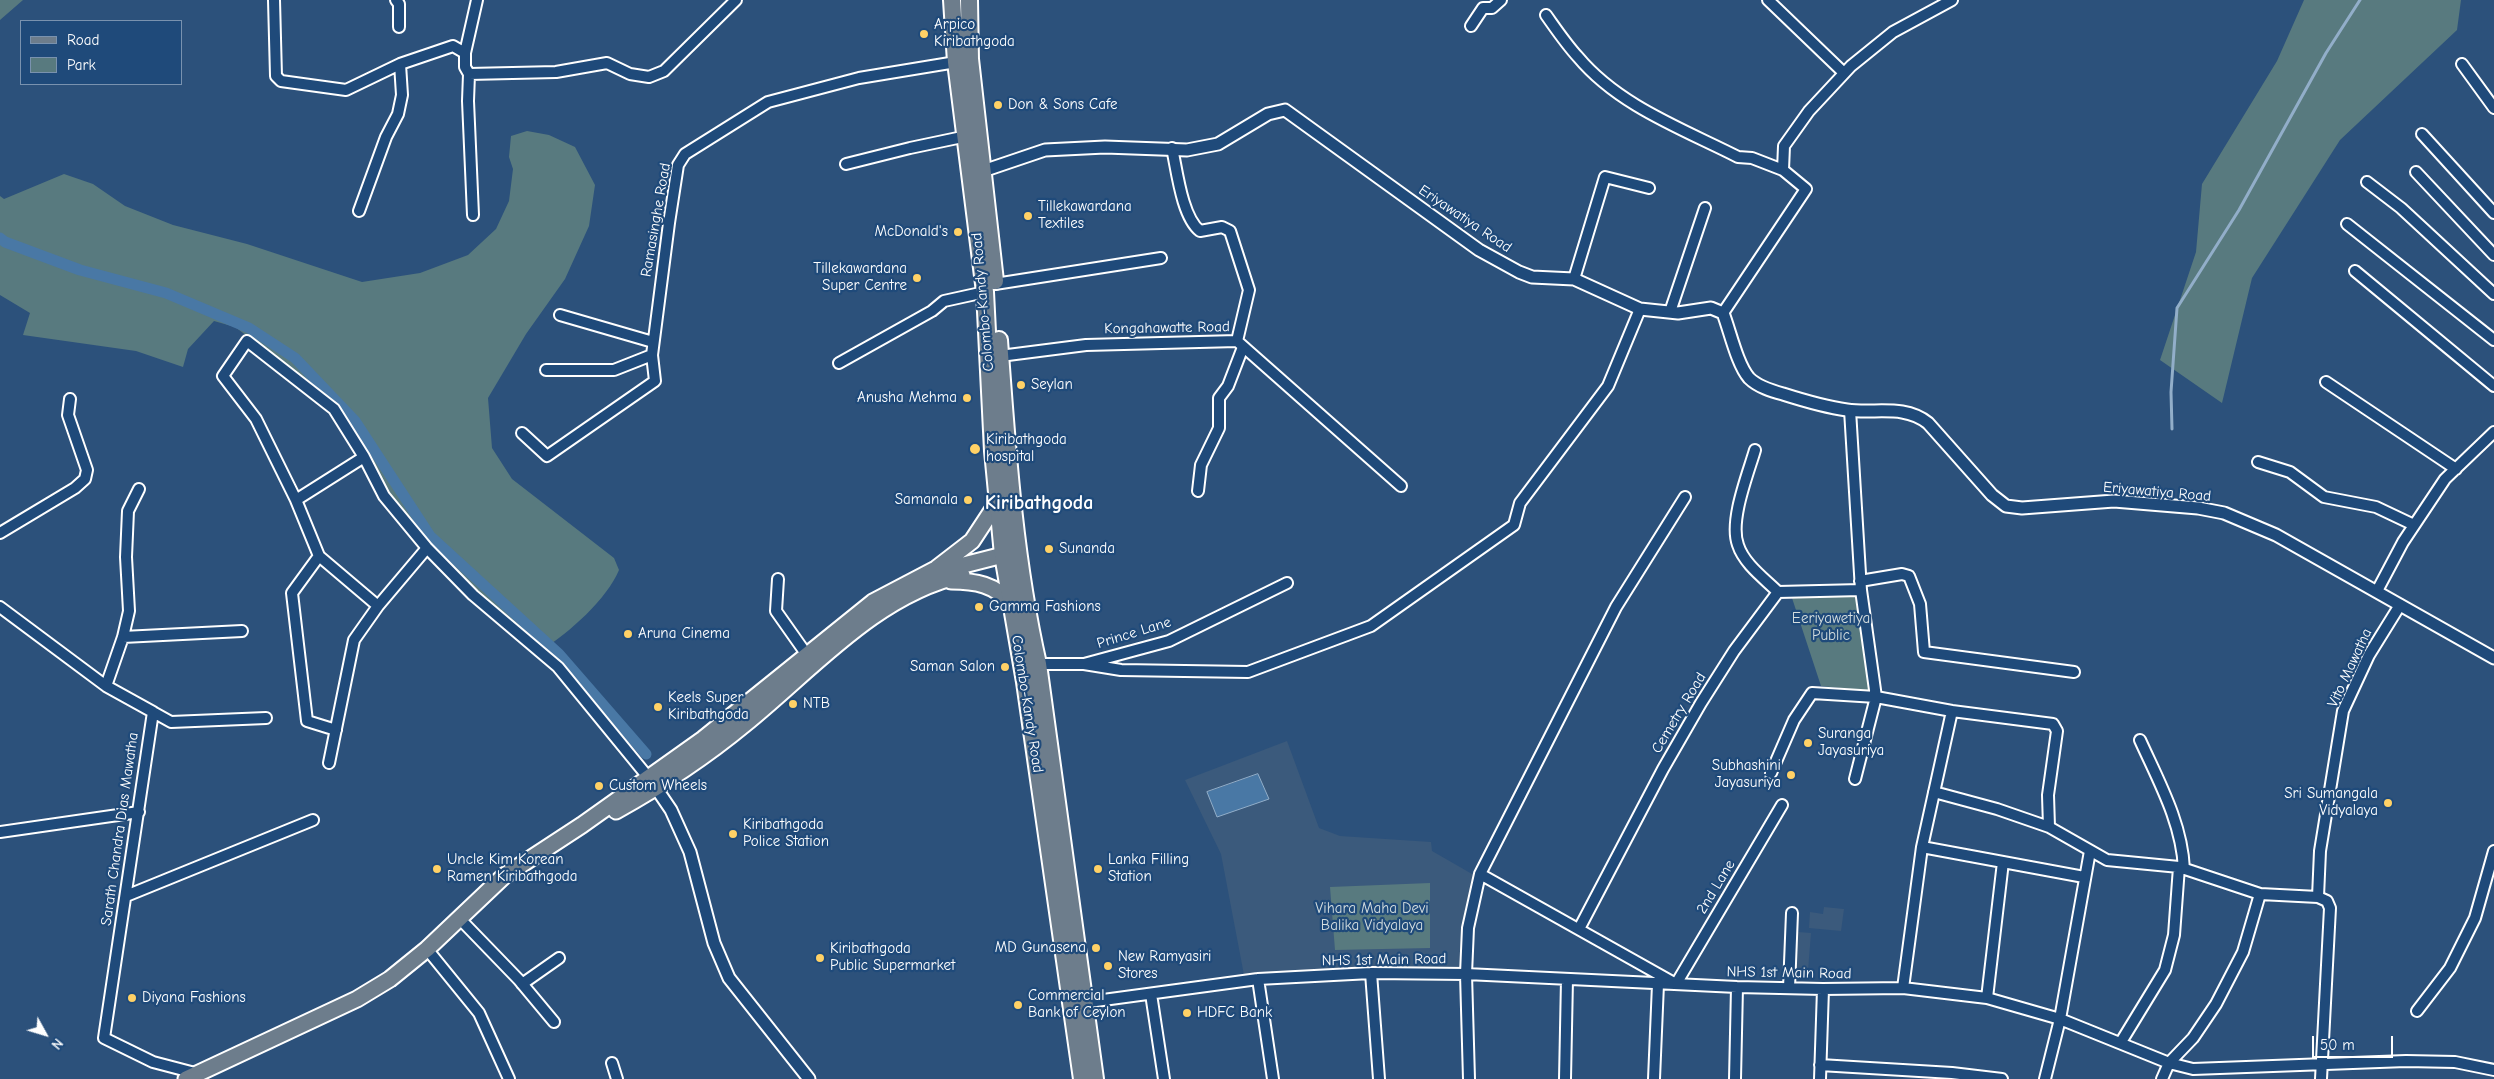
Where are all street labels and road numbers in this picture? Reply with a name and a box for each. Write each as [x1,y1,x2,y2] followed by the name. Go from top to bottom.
[637,162,675,278] street label: Ramasinghe Road
[1415,181,1515,257] street label: Eriyawatiya Road
[968,232,998,372] street label: Colombo-Kandy Road
[1104,318,1230,338] street label: Kongahawatte Road
[2102,478,2212,506] street label: Eriyawatiya Road
[1095,613,1173,653] street label: Prince Lane
[2324,626,2376,710] street label: Vito Mawatha
[1007,634,1047,774] street label: Colombo-Kandy Road
[1648,669,1710,757] street label: Cemetry Road
[98,731,142,927] street label: Sarath Chandra Dias Mawatha
[1693,857,1739,917] street label: 2nd Lane
[1321,950,1447,970] street label: NHS 1st Main Road
[1726,963,1852,983] street label: NHS 1st Main Road

